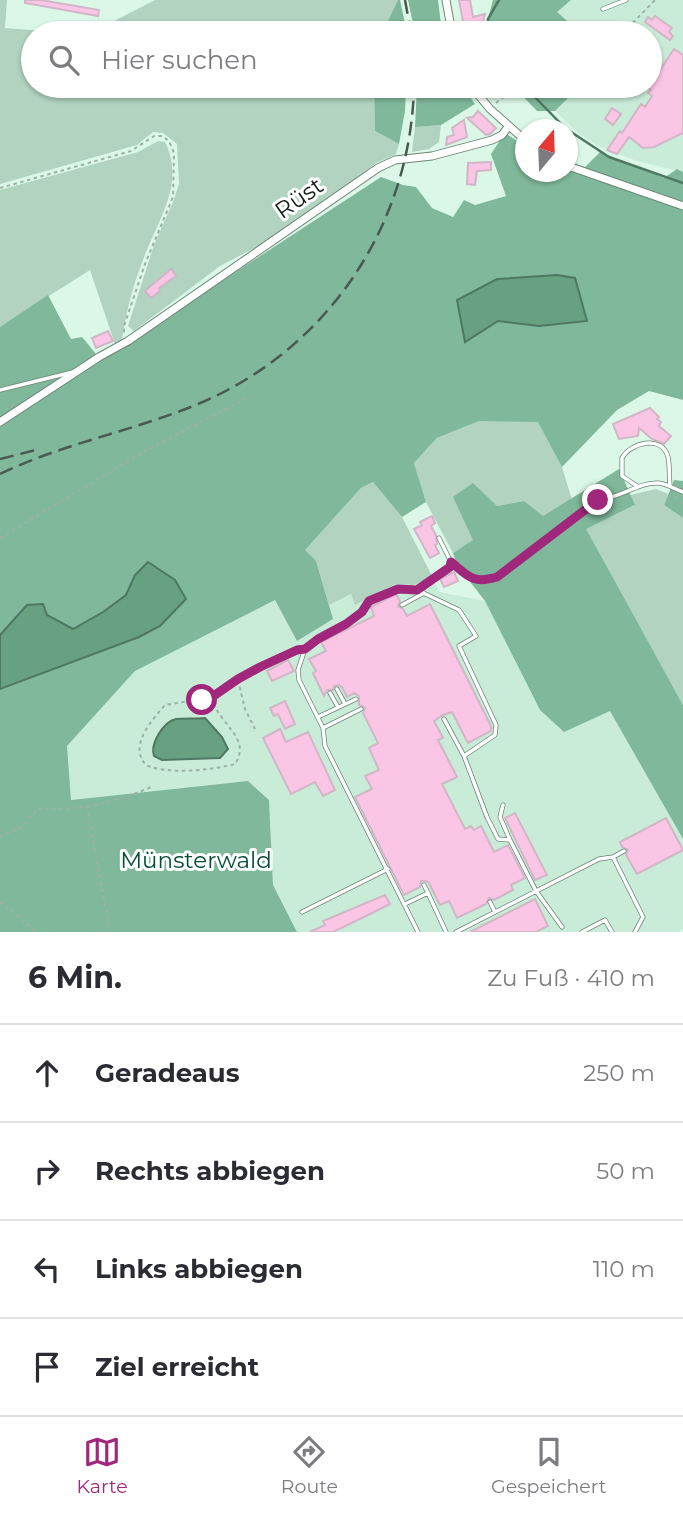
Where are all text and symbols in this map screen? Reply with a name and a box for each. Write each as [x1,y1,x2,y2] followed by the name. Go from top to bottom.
[21,21,662,98] search box
[45,41,83,79] icon: search
[101,44,258,76] text: Hier suchen
[515,119,578,182] north arrow
[269,171,329,225] street label: Rüst
[582,484,613,515] route end
[186,684,217,715] route start
[120,846,272,874] park label: Münsterwald
[28,959,122,996] text: 6 Min.
[487,964,655,992] text: Zu Fuß · 410 m
[28,1054,66,1092] icon: ahead
[95,1057,240,1089] text: Geradeaus
[583,1059,655,1087] text: 250 m
[28,1152,66,1190] icon: right
[95,1155,325,1187] text: Rechts abbiegen
[596,1157,655,1185] text: 50 m
[28,1250,66,1288] icon: left
[95,1253,303,1285] text: Links abbiegen
[593,1255,655,1283] text: 110 m
[28,1348,66,1386] icon: arrive
[95,1351,259,1383] text: Ziel erreicht
[77,1433,128,1498] tab: Karte
[281,1433,338,1498] tab: Route
[491,1433,606,1498] tab: Gespeichert

